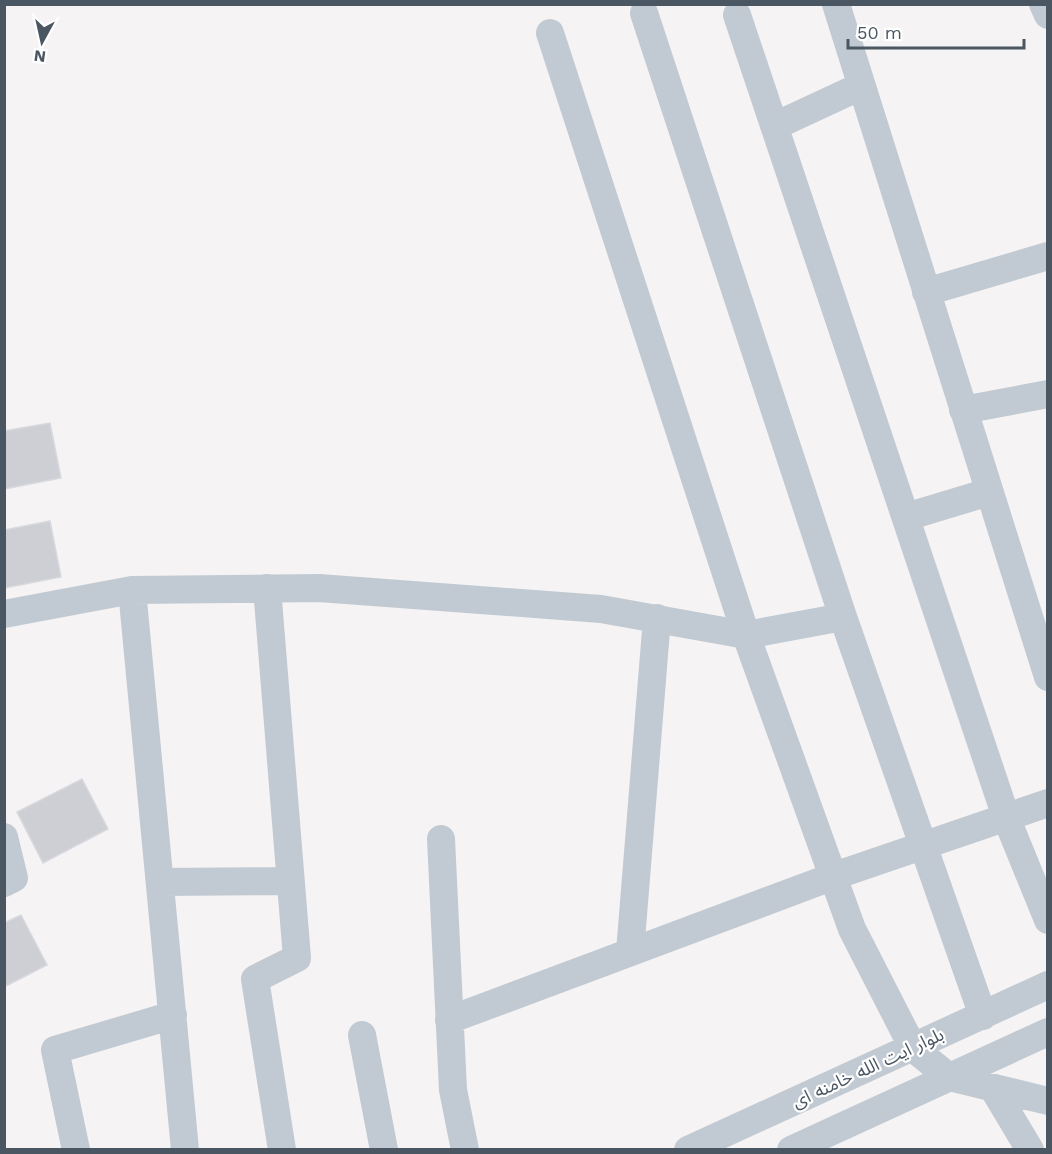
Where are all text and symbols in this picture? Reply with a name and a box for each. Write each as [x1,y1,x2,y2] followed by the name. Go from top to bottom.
[12,12,72,72] north arrow
[848,12,1024,50] scale bar
[857,22,902,43] text: 50 m
[33,46,47,67] text: N
[789,1023,947,1113] street label: بلوار ایت الله خامنه ای

